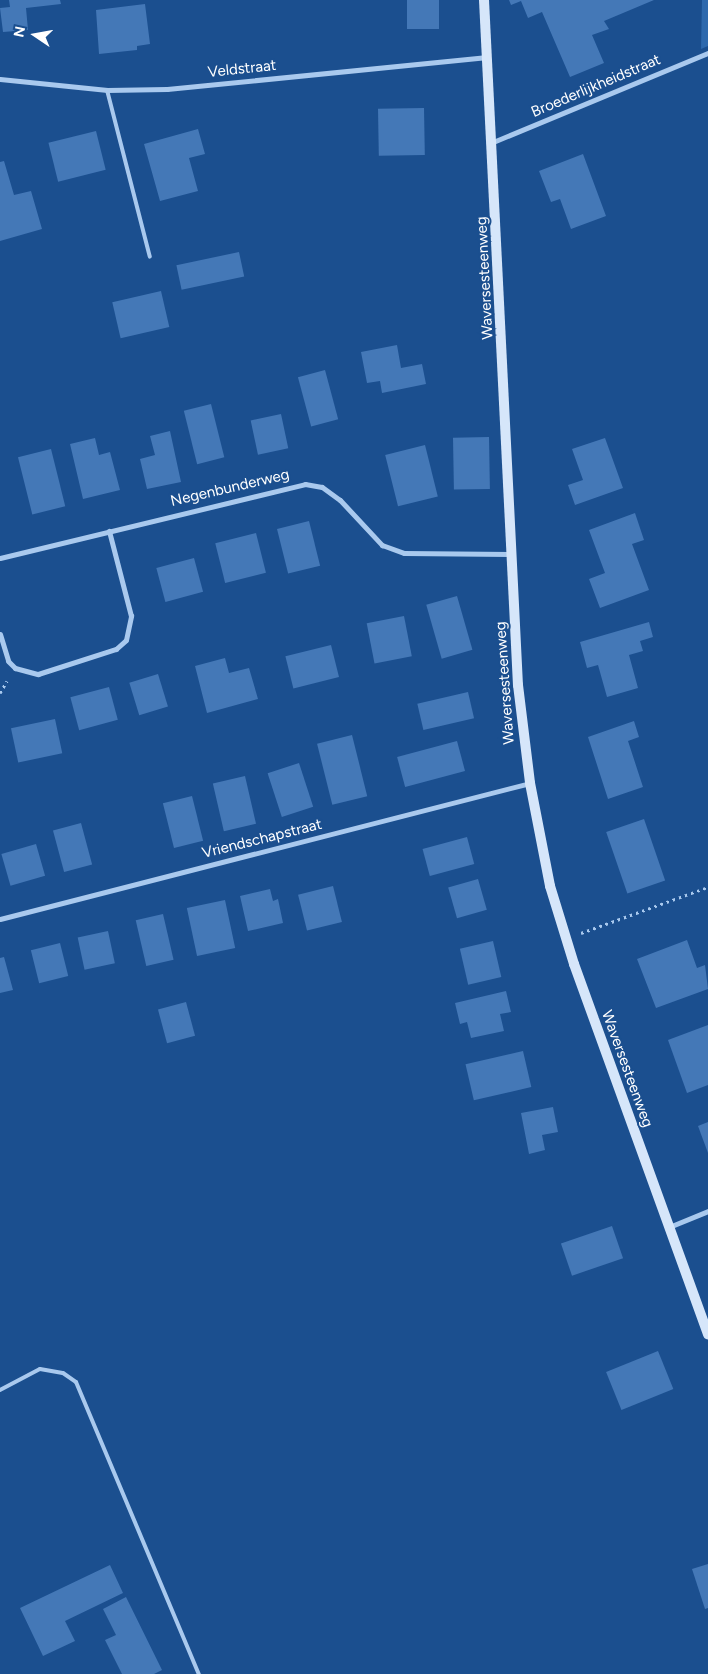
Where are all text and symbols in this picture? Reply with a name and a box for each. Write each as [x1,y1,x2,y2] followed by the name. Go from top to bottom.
[10,10,60,60] north arrow
[10,25,29,39] text: N
[529,51,663,121] street label: Broederlijkheidstraat
[207,56,277,82] street label: Veldstraat
[473,216,497,340] street label: Waversesteenweg
[169,466,291,510] street label: Negenbunderweg
[492,621,518,745] street label: Waversesteenweg
[200,815,324,863] street label: Vriendschapstraat
[597,1008,657,1130] street label: Waversesteenweg

